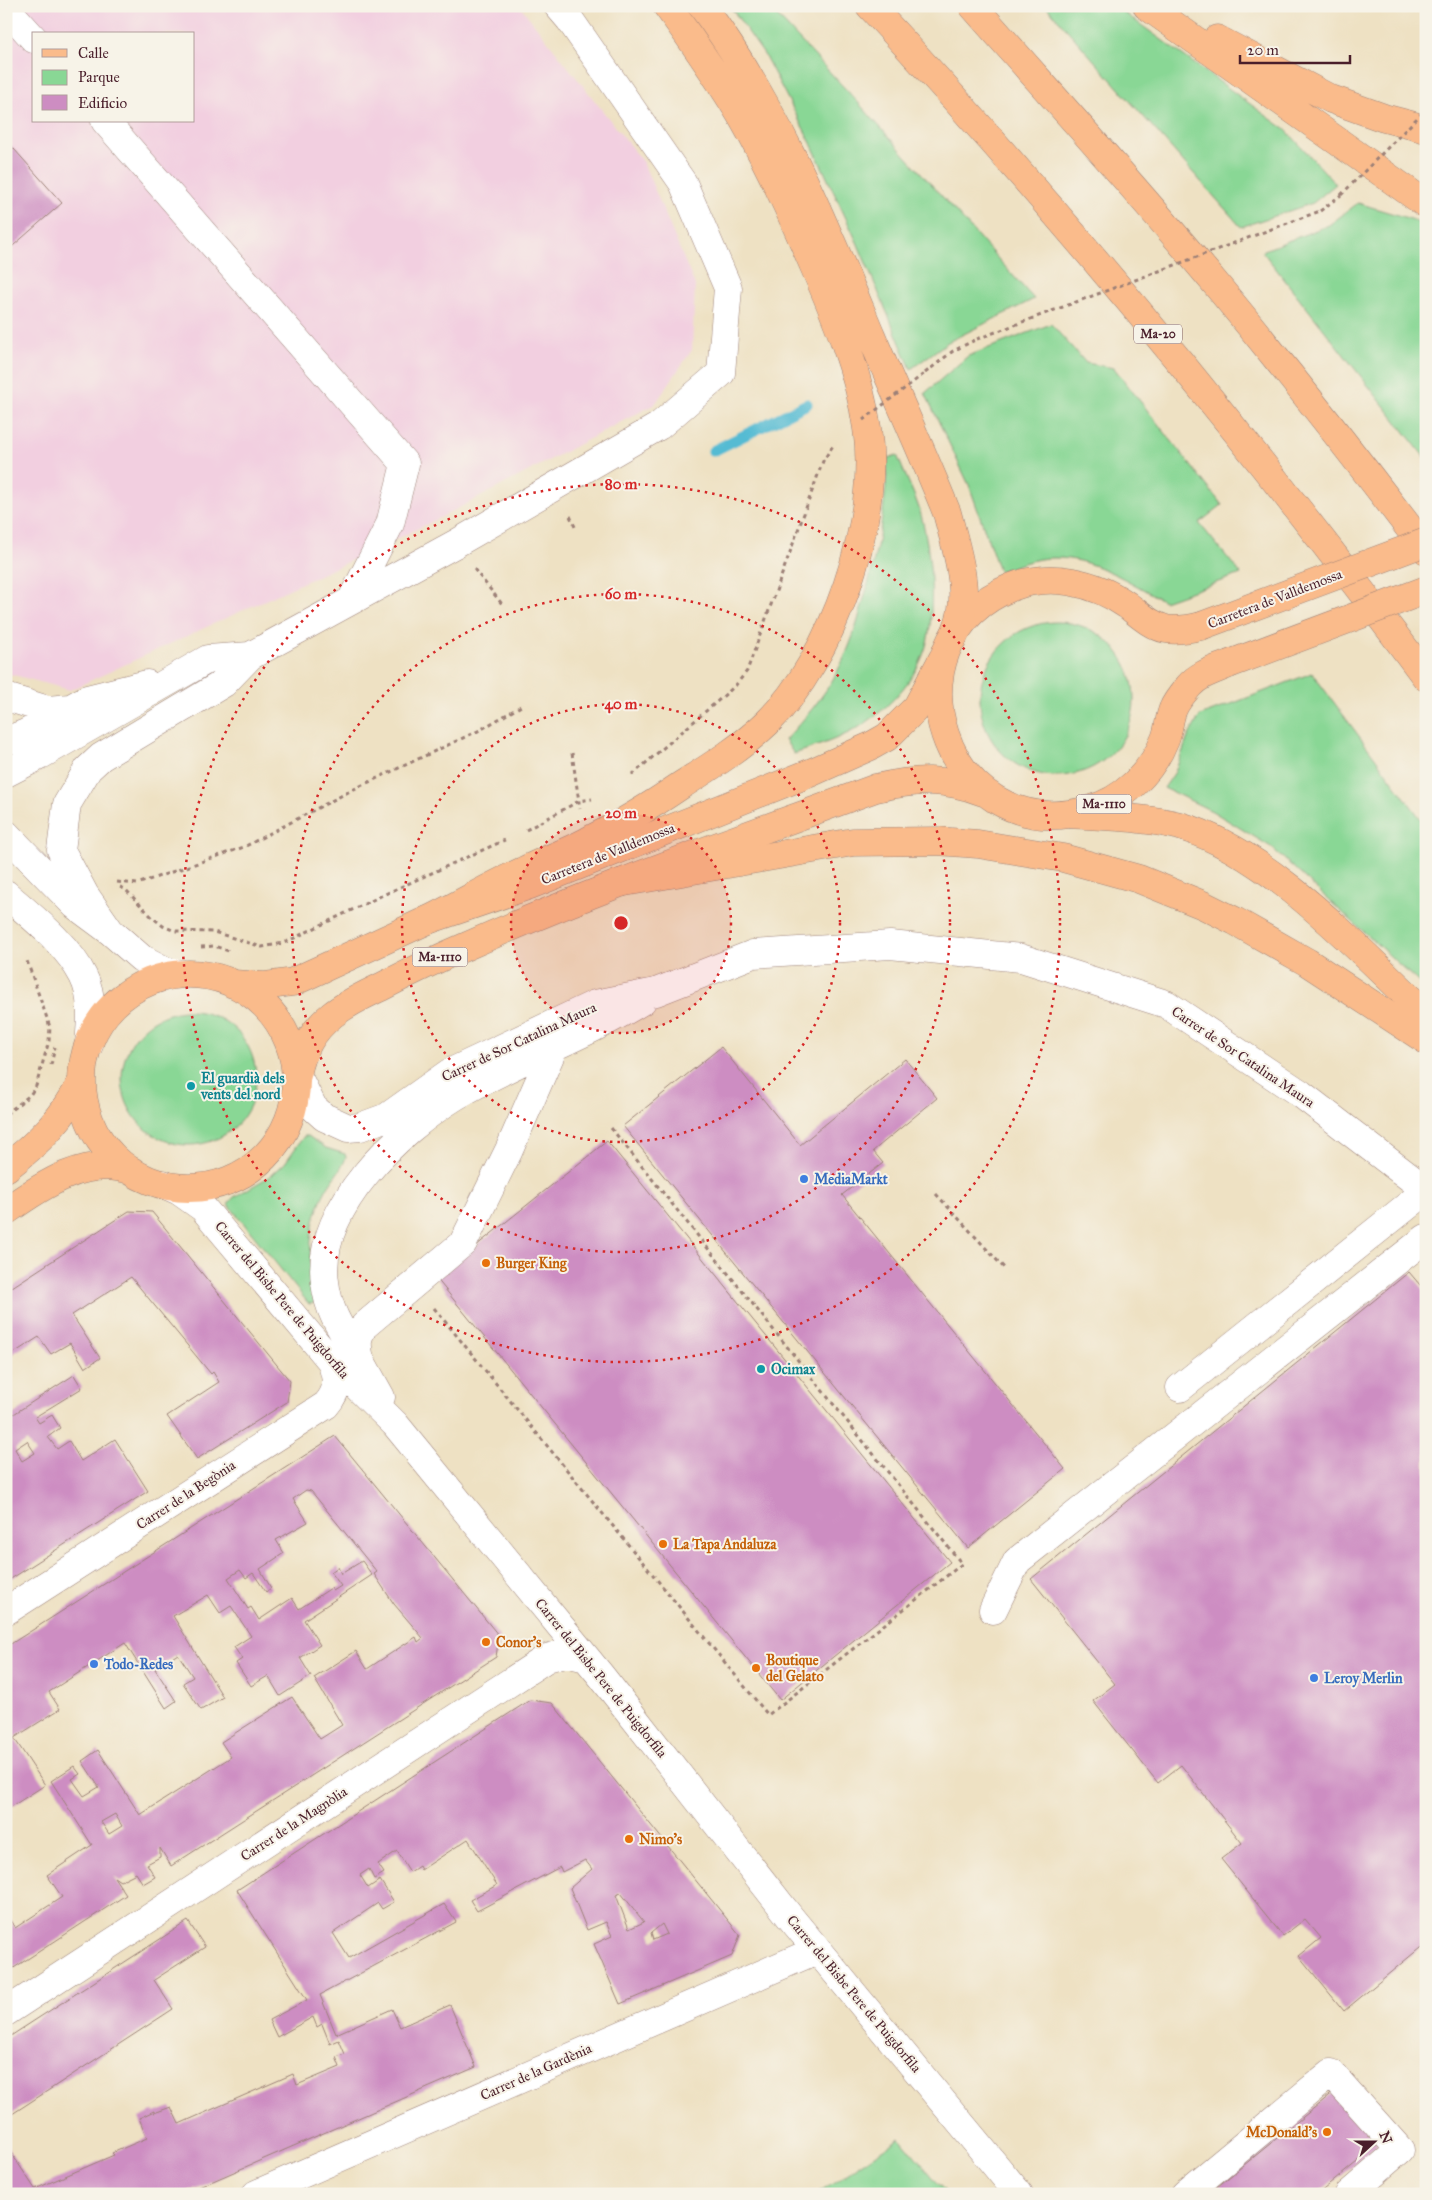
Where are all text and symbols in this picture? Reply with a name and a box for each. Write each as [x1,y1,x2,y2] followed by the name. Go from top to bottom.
[32,32,195,122] legend
[1240,32,1350,64] scale bar
[1247,41,1279,59] text: 20 m
[78,44,109,62] text: Calle
[78,68,120,87] text: Parque
[78,94,127,112] text: Edificio
[1134,324,1182,344] road number: Ma-20
[605,475,638,493] text: 80 m
[1205,566,1345,632] street label: Carretera de Valldemossa
[605,585,638,603] text: 60 m
[605,695,638,714] text: 40 m
[1076,794,1132,814] road number: Ma-1110
[605,804,637,822] text: 20 m
[539,819,677,889] street label: Carretera de Valldemossa
[612,914,630,932] centre of rings
[412,948,468,966] road number: Ma-1110
[439,999,599,1085] street label: Carrer de Sor Catalina Maura
[1168,1003,1318,1111] street label: Carrer de Sor Catalina Maura
[200,1070,285,1103] place label: El guardià dels vents del nord
[185,1080,197,1092] marker: El guardià dels vents del nord
[814,1171,888,1188] place label: MediaMarkt
[798,1173,810,1185] marker: MediaMarkt
[211,1218,353,1382] street label: Carrer del Bisbe Pere de Puigdorfila
[496,1255,567,1273] place label: Burger King
[480,1257,492,1269] marker: Burger King
[771,1361,816,1378] place label: Ocimax
[755,1363,767,1375] marker: Ocimax
[133,1457,239,1533] street label: Carrer de la Begònia
[673,1536,777,1554] place label: La Tapa Andaluza
[657,1538,669,1550] marker: La Tapa Andaluza
[532,1595,671,1761] street label: Carrer del Bisbe Pere de Puigdorfila
[496,1634,541,1651] place label: Conor's
[480,1636,492,1648] marker: Conor's
[766,1652,824,1685] place label: Boutique del Gelato
[103,1656,173,1673] place label: Todo-Redes
[88,1658,100,1670] marker: Todo-Redes
[750,1662,762,1674] marker: Boutique del Gelato
[1324,1670,1403,1688] place label: Leroy Merlin
[1308,1672,1320,1684] marker: Leroy Merlin
[238,1783,351,1865] street label: Carrer de la Magnòlia
[639,1831,682,1848] place label: Nimo's
[623,1833,635,1845] marker: Nimo's
[783,1912,925,2076] street label: Carrer del Bisbe Pere de Puigdorfila
[478,2040,594,2104] street label: Carrer de la Gardènia
[1350,2118,1400,2168] north arrow
[1246,2124,1317,2141] place label: McDonald's
[1321,2126,1333,2138] marker: McDonald's
[1376,2129,1396,2146] text: N

